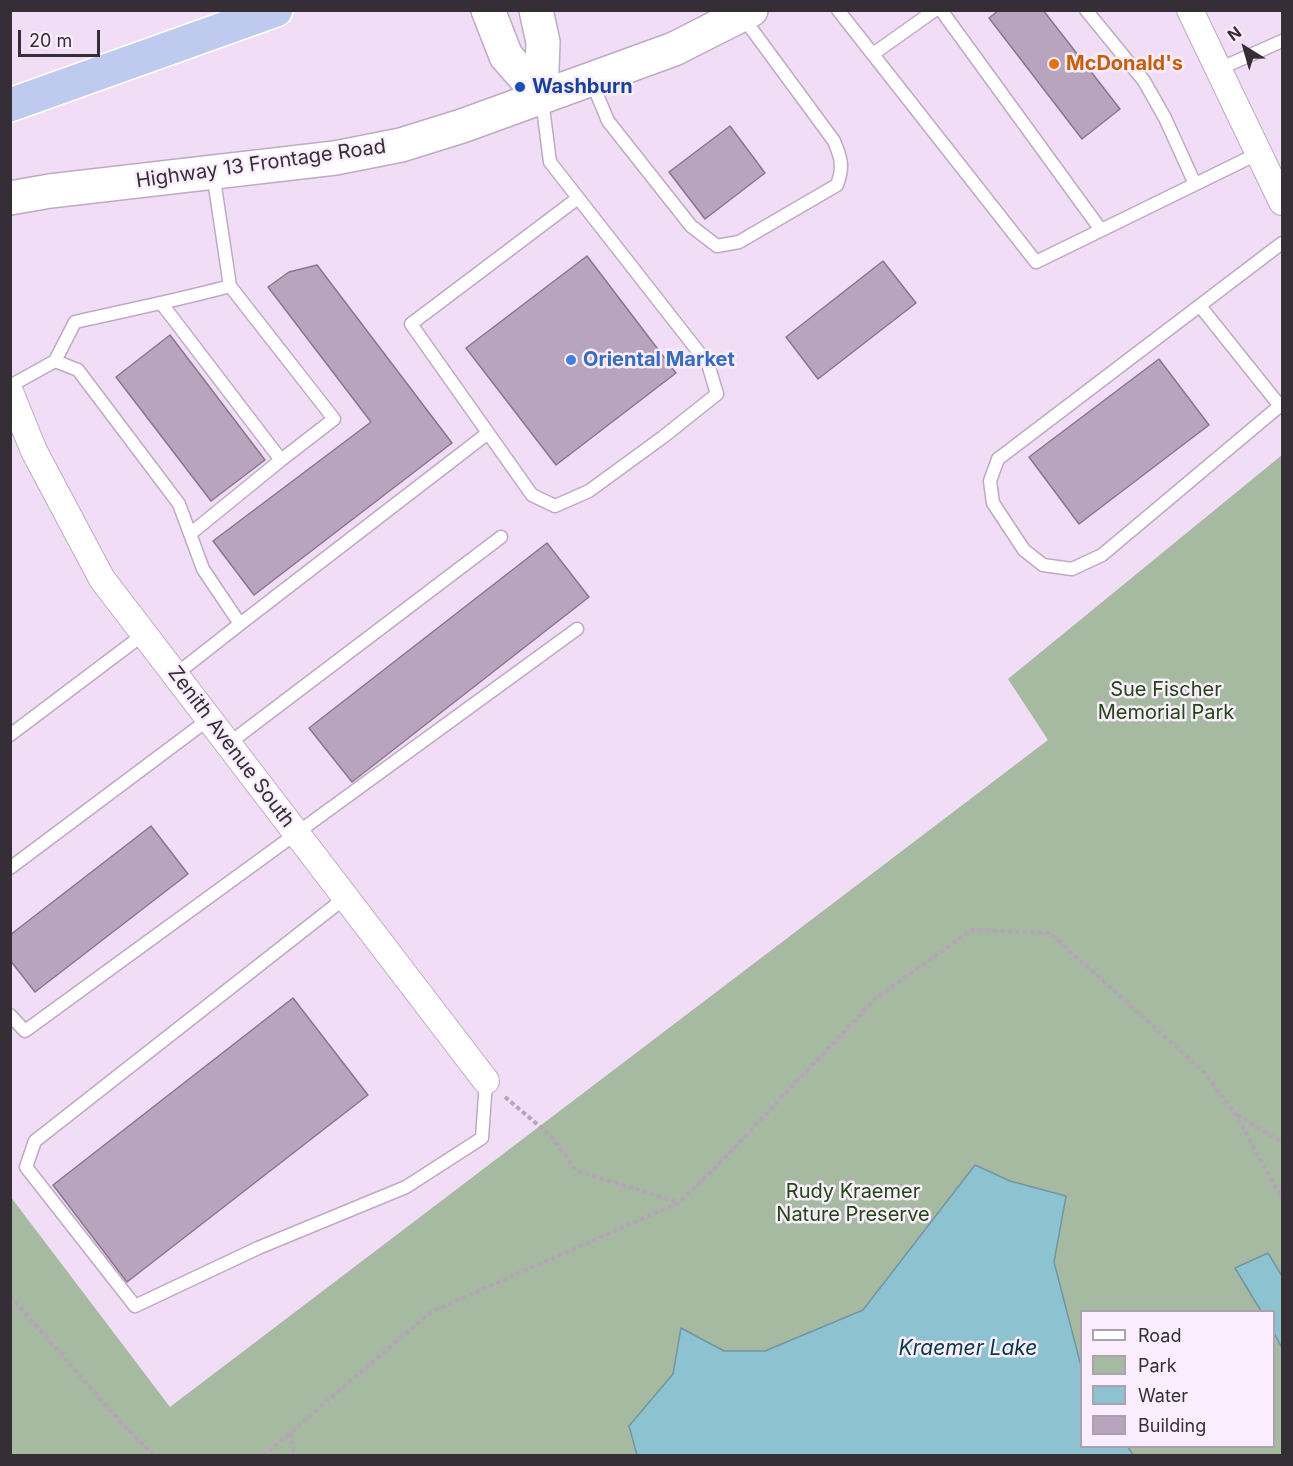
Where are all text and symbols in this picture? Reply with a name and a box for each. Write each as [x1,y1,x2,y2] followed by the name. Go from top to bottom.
[21,18,104,56] scale bar
[1215,18,1275,78] north arrow
[1223,22,1245,45] text: N
[29,30,72,51] text: 20 m
[1066,52,1183,76] place label: McDonald's
[1047,57,1061,71] marker: McDonald's
[532,75,633,99] place label: Washburn
[513,80,527,94] marker: Washburn
[135,135,387,193] street label: Highway 13 Frontage Road
[583,348,735,372] place label: Oriental Market
[564,353,578,367] marker: Oriental Market
[163,662,299,832] street label: Zenith Avenue South
[1098,678,1234,725] park label: Sue Fischer Memorial Park
[776,1180,930,1227] park label: Rudy Kraemer Nature Preserve
[1080,1310,1275,1448] legend
[1138,1325,1181,1346] text: Road
[899,1336,1037,1362] water label: Kraemer Lake
[1138,1355,1177,1376] text: Park
[1138,1385,1188,1406] text: Water
[1138,1415,1206,1436] text: Building

